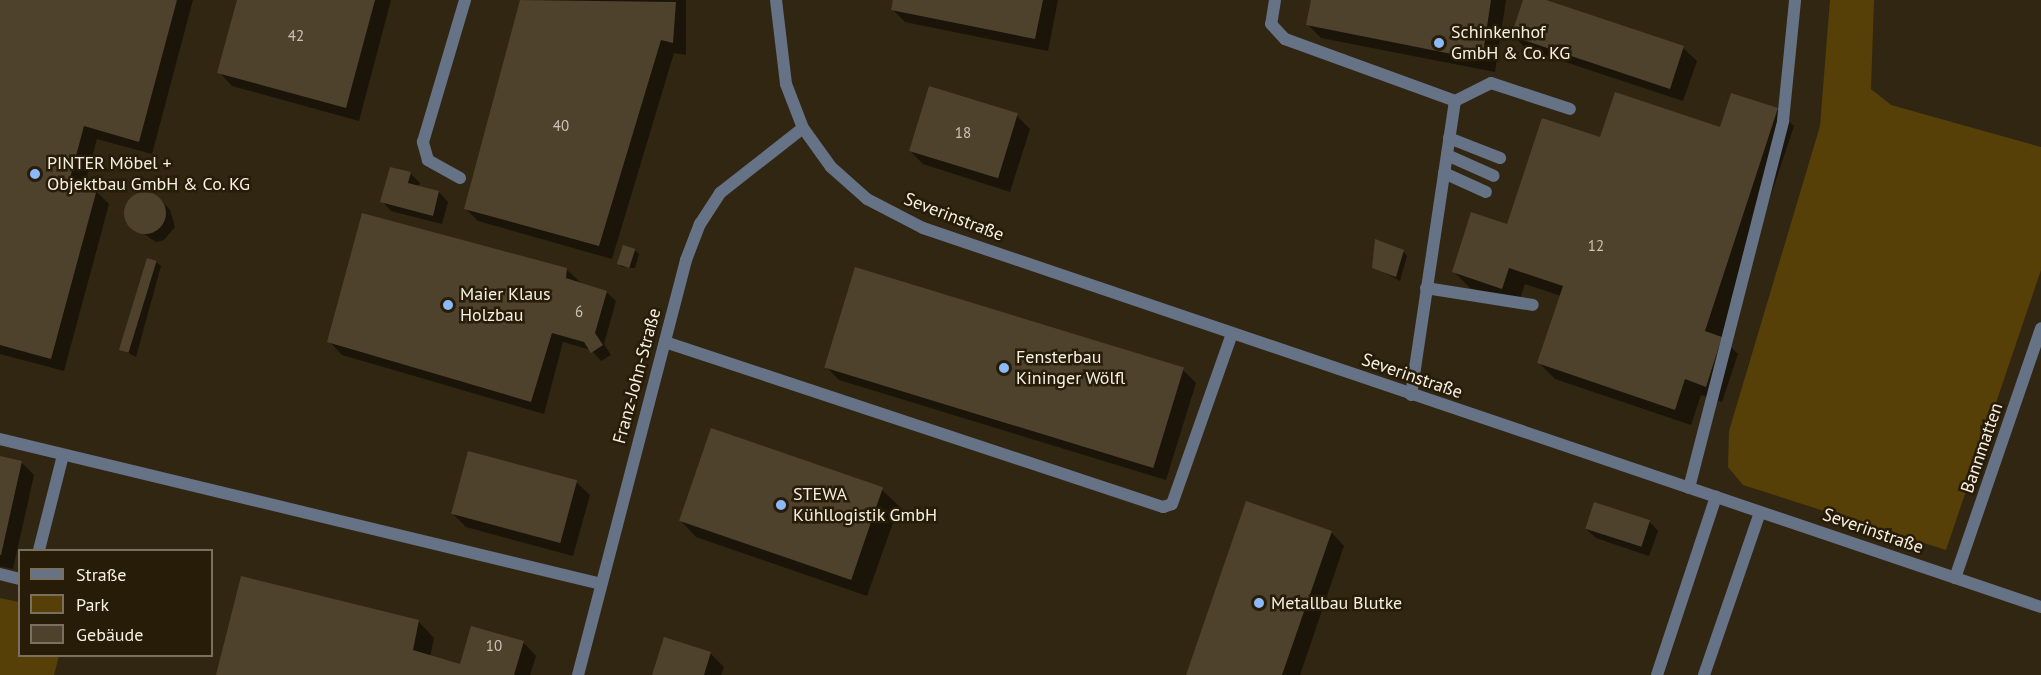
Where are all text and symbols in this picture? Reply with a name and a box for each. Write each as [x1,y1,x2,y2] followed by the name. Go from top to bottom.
[1451,22,1572,64] place label: Schinkenhof GmbH & Co. KG
[288,27,304,45] house number: 42
[1432,36,1446,50] marker: Schinkenhof GmbH & Co. KG
[553,117,569,135] house number: 40
[955,124,971,142] house number: 18
[47,153,251,195] place label: PINTER Möbel + Objektbau GmbH & Co. KG
[28,167,42,181] marker: PINTER Möbel + Objektbau GmbH & Co. KG
[901,188,1007,246] street label: Severinstraße
[1588,237,1604,255] house number: 12
[460,284,551,326] place label: Maier Klaus Holzbau
[441,298,455,312] marker: Maier Klaus Holzbau
[575,303,583,321] house number: 6
[609,306,665,446] street label: Franz-John-Straße
[1016,347,1126,389] place label: Fensterbau Kininger Wölfl
[1359,349,1465,403] street label: Severinstraße
[997,361,1011,375] marker: Fensterbau Kininger Wölfl
[1957,400,2007,496] street label: Bannmatten
[793,484,938,526] place label: STEWA Kühllogistik GmbH
[774,498,788,512] marker: STEWA Kühllogistik GmbH
[1820,504,1926,558] street label: Severinstraße
[18,549,213,657] legend
[76,563,127,586] text: Straße
[1271,592,1402,614] place label: Metallbau Blutke
[76,593,109,616] text: Park
[1252,596,1266,610] marker: Metallbau Blutke
[76,623,143,646] text: Gebäude
[486,637,502,655] house number: 10

